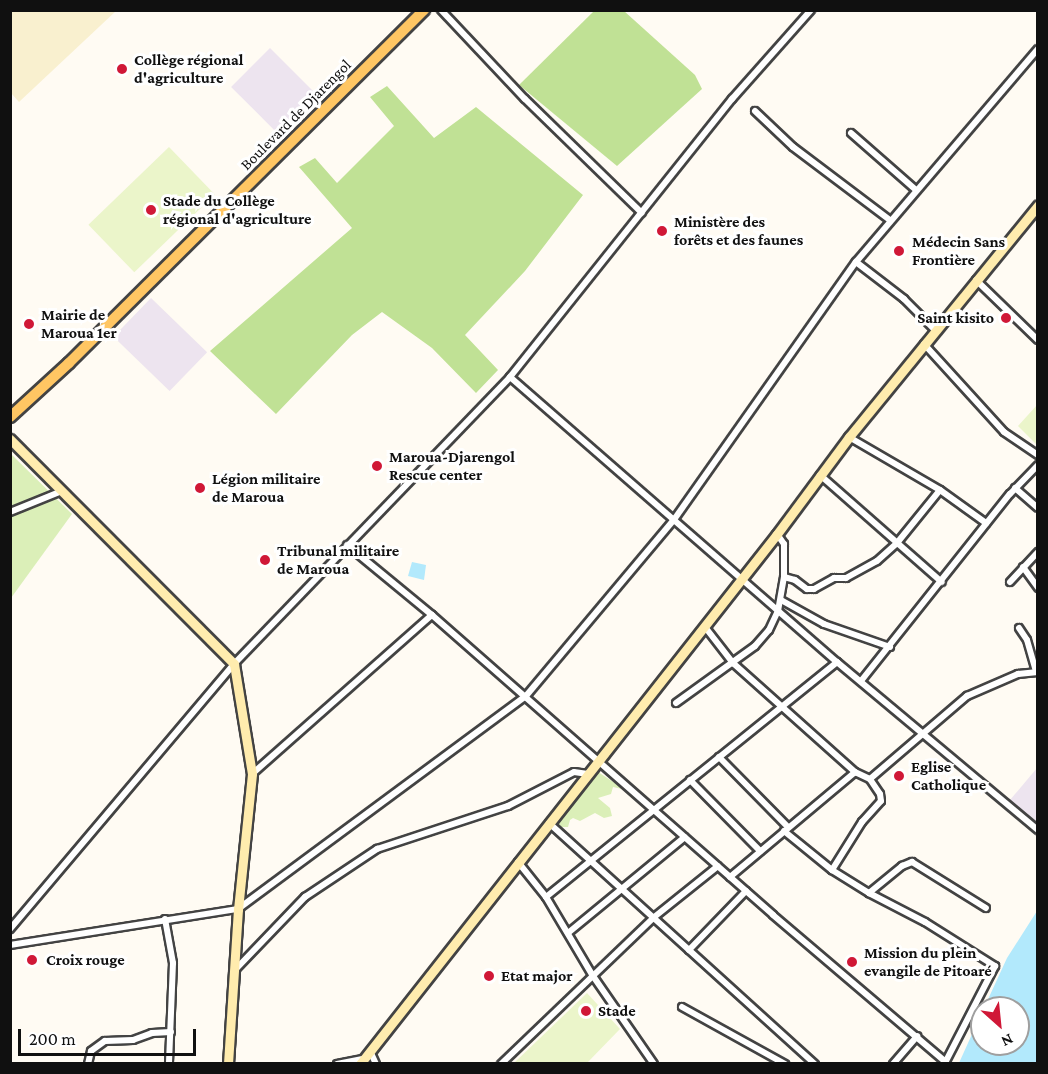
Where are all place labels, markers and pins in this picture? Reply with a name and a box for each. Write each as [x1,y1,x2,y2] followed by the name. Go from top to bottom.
[134,50,243,88] place label: Collège régional d'agriculture
[115,62,129,76] marker: Collège régional d'agriculture
[163,191,312,229] place label: Stade du Collège régional d'agriculture
[144,203,158,217] marker: Stade du Collège régional d'agriculture
[674,212,803,250] place label: Ministère des forêts et des faunes
[655,224,669,238] marker: Ministère des forêts et des faunes
[912,232,1005,270] place label: Médecin Sans Frontière
[890,242,908,260] marker: Médecin Sans Frontière
[41,305,117,343] place label: Mairie de Maroua 1er
[917,308,994,328] place label: Saint kisito
[999,311,1013,325] marker: Saint kisito
[22,317,36,331] marker: Mairie de Maroua 1er
[389,447,515,485] place label: Maroua-Djarengol Rescue center
[370,459,384,473] marker: Maroua-Djarengol Rescue center
[212,469,320,507] place label: Légion militaire de Maroua
[193,481,207,495] marker: Légion militaire de Maroua
[277,541,399,579] place label: Tribunal militaire de Maroua
[258,553,272,567] marker: Tribunal militaire de Maroua
[911,757,986,795] place label: Eglise Catholique
[892,769,906,783] marker: Eglise Catholique
[864,943,992,981] place label: Mission du plein evangile de Pitoaré
[46,950,125,970] place label: Croix rouge
[23,951,41,969] marker: Croix rouge
[845,955,859,969] marker: Mission du plein evangile de Pitoaré
[501,966,573,986] place label: Etat major
[482,969,496,983] marker: Etat major
[598,1001,636,1021] place label: Stade
[579,1004,593,1018] marker: Stade

